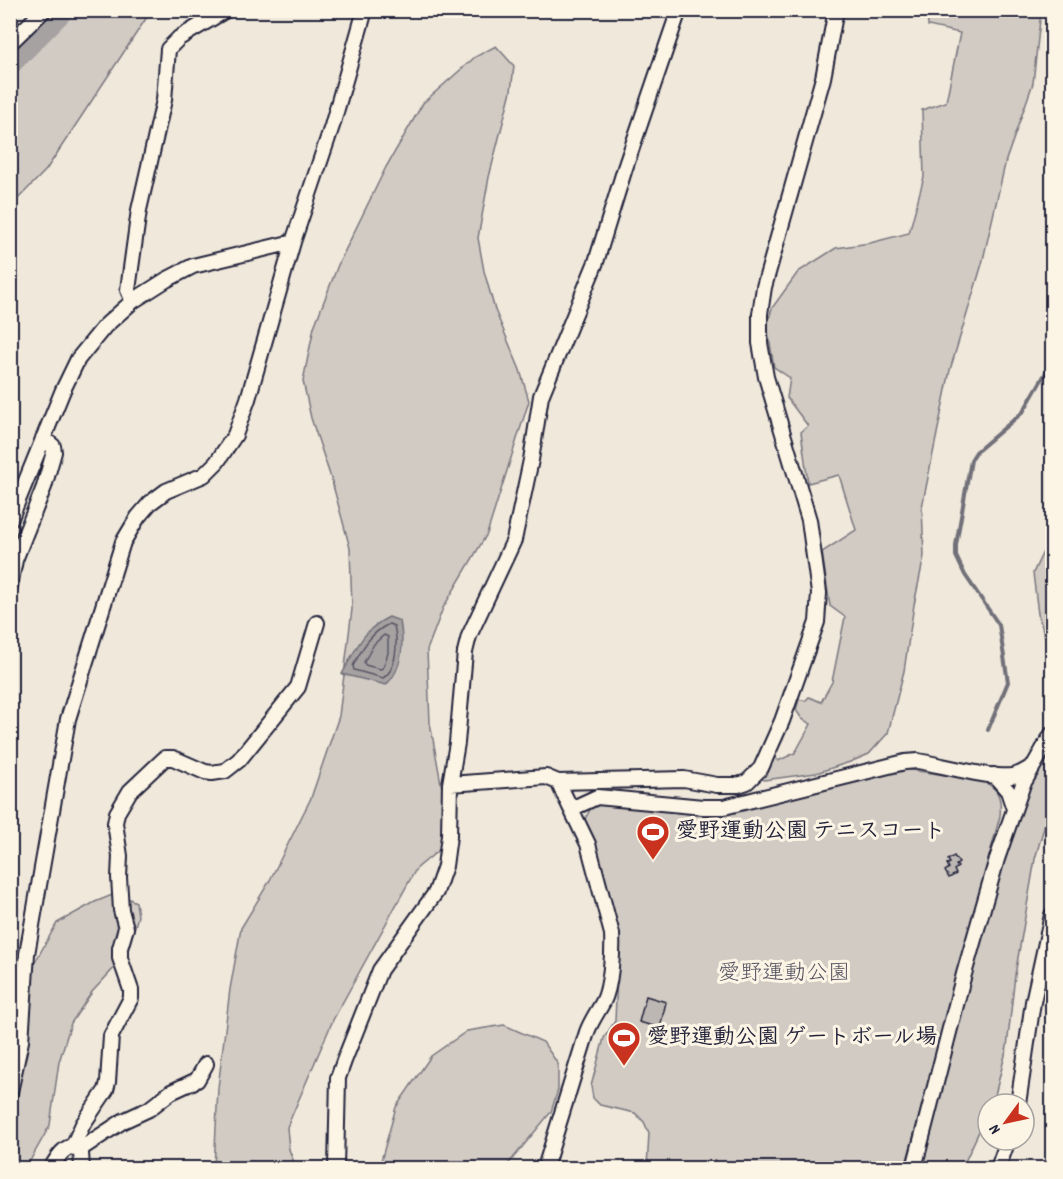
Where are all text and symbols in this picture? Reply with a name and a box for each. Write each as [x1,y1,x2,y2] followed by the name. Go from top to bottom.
[635,814,671,861] sports icon: 愛野運動公園 テニスコート
[676,817,945,848] place label: 愛野運動公園 テニスコート
[718,959,850,990] park label: 愛野運動公園
[606,1020,642,1067] sports icon: 愛野運動公園 ゲートボール場
[647,1023,937,1054] place label: 愛野運動公園 ゲートボール場
[976,1092,1036,1152] north arrow
[984,1119,1007,1138] text: N

